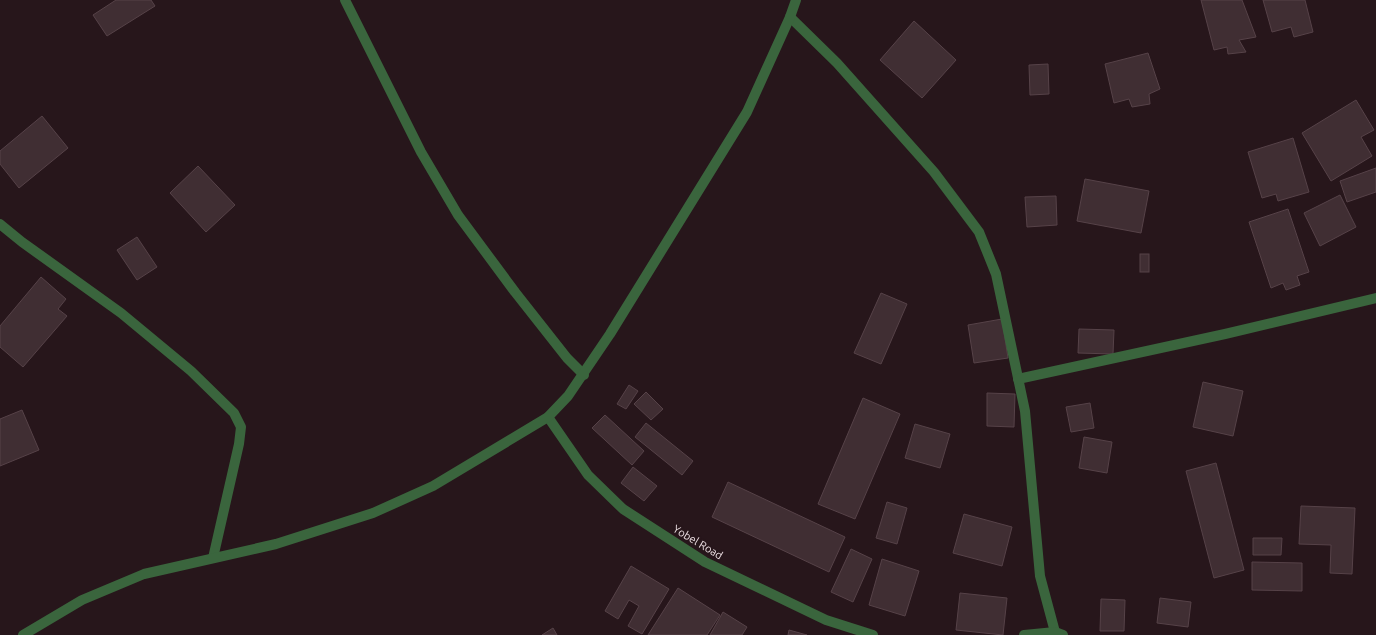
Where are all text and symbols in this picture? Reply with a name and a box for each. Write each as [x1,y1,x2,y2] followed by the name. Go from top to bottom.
[671,523,725,561] street label: Yobel Road

